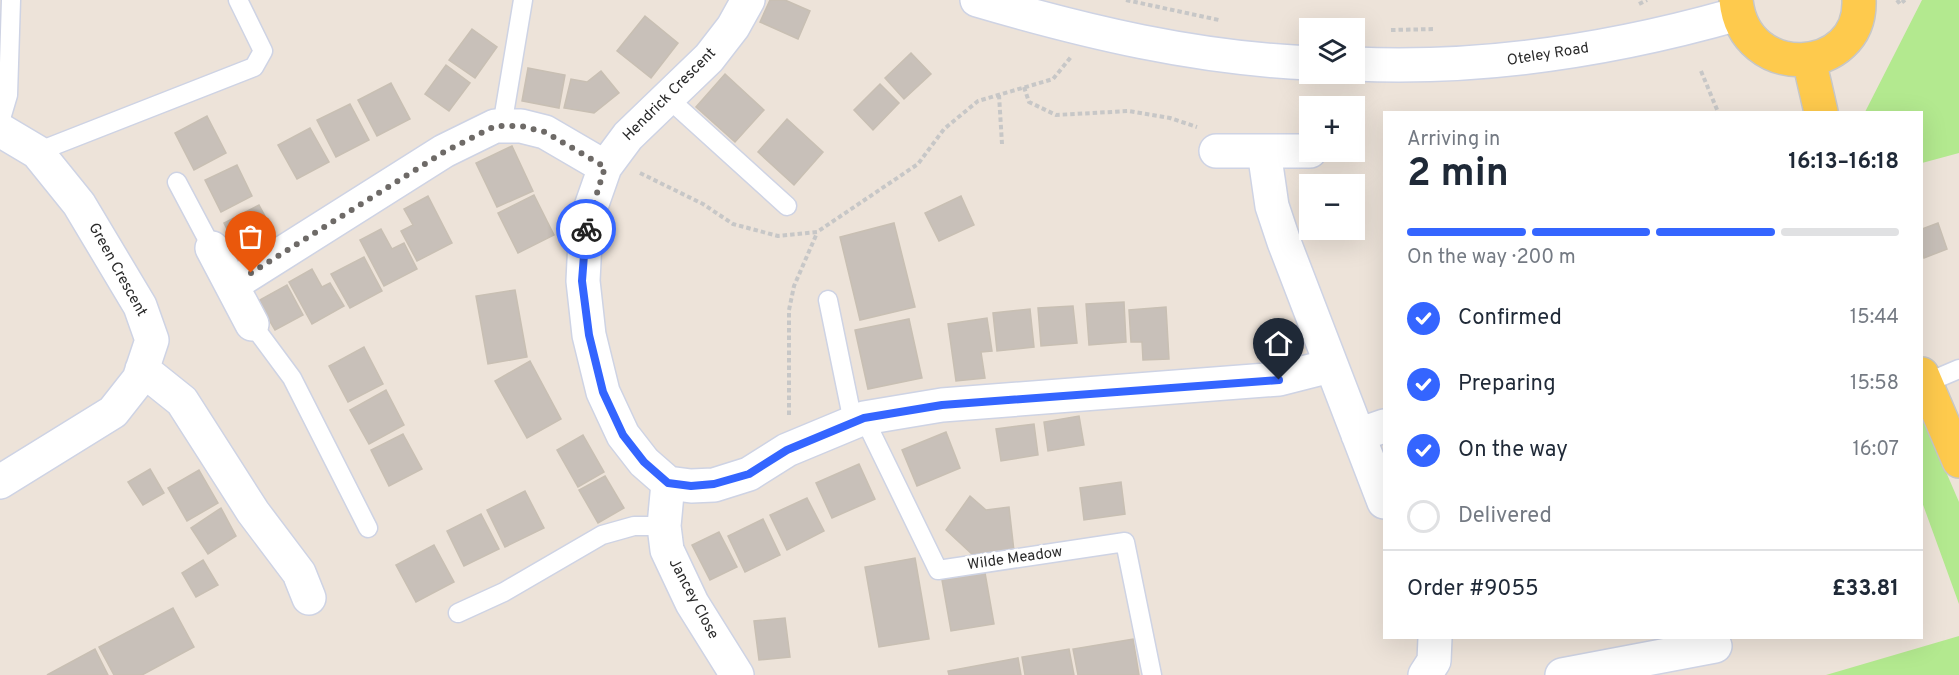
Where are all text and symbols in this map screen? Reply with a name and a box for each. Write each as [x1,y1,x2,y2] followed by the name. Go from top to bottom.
[1299,18,1365,240] map controls
[1299,18,1365,84] button: layers
[1506,39,1590,71] street label: Oteley Road
[619,44,721,146] street label: Hendrick Crescent
[1299,96,1365,162] button: +
[1407,127,1500,153] text: Arriving in
[1788,149,1899,176] text: 16:13–16:18
[1407,151,1509,200] text: 2 min
[1299,174,1365,240] button: −
[556,199,616,259] courier
[225,211,276,273] pin
[570,213,603,246] icon: bike
[83,220,151,320] street label: Green Crescent
[234,220,267,253] icon: bag
[1407,245,1576,271] text: On the way · 200 m
[1407,302,1440,335] icon: check
[1458,305,1562,332] text: Confirmed
[1850,305,1899,331] text: 15:44
[1253,318,1304,380] pin
[1262,327,1295,360] icon: home
[1407,368,1440,401] icon: check
[1458,371,1556,398] text: Preparing
[1850,371,1899,397] text: 15:58
[1407,434,1440,467] icon: check
[1458,437,1568,464] text: On the way
[1852,437,1899,463] text: 16:07
[1458,503,1552,530] text: Delivered
[966,543,1064,575] street label: Wilde Meadow
[664,555,722,643] street label: Jancey Close
[1407,576,1539,603] text: Order #9055
[1832,576,1899,603] text: £33.81

